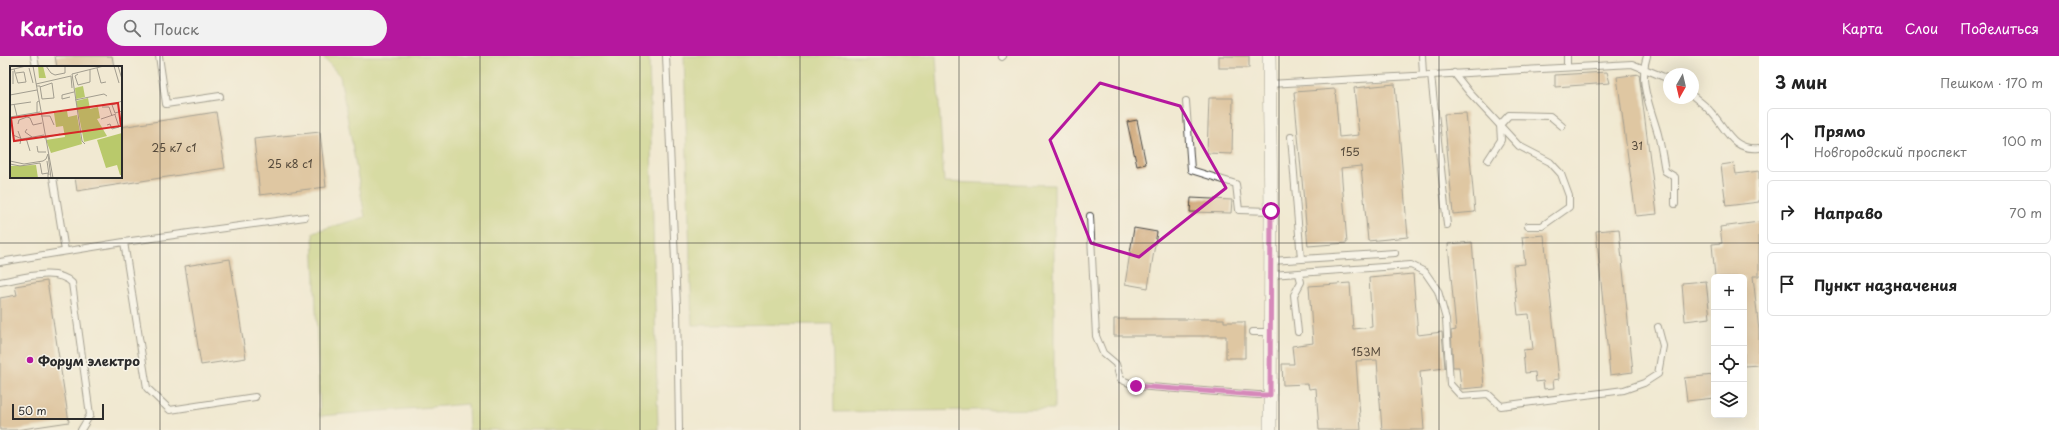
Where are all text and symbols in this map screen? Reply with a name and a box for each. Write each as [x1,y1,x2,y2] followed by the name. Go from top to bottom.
[107,10,387,46] search box
[20,14,83,42] text: Kartio
[121,17,143,39] icon: search
[153,17,199,40] text: Поиск
[1842,18,1883,39] text: Карта
[1905,18,1938,39] text: Слои
[1960,18,2039,39] text: Поделиться
[10,66,122,178] inset map
[1663,68,1699,104] north arrow
[1775,69,1827,95] text: 3 мин
[1940,73,2043,92] text: Пешком · 170 m
[1814,119,1865,142] text: Прямо
[1776,129,1798,151] icon: ahead
[2002,131,2042,150] text: 100 m
[1631,137,1643,154] house number: 31
[151,139,197,156] house number: 25 к7 с1
[1814,142,1967,161] text: Новгородский проспект
[1340,143,1360,160] house number: 155
[267,155,313,172] house number: 25 к8 с1
[1776,201,1798,223] icon: right
[1814,201,1883,224] text: Направо
[1262,202,1280,220] route start
[2009,203,2042,222] text: 70 m
[1776,273,1798,295] icon: arrive
[1814,273,1957,296] text: Пункт назначения
[1711,274,1747,418] map controls
[1711,274,1747,310] button: +
[1711,310,1747,346] button: −
[1351,343,1381,360] house number: 153М
[1711,346,1747,382] button: locate
[38,351,140,370] place label: Форум электро
[25,355,35,365] marker: Форум электро
[1127,377,1145,395] route end
[1711,382,1747,418] button: layers
[12,402,104,421] scale bar
[18,402,47,419] text: 50 m

